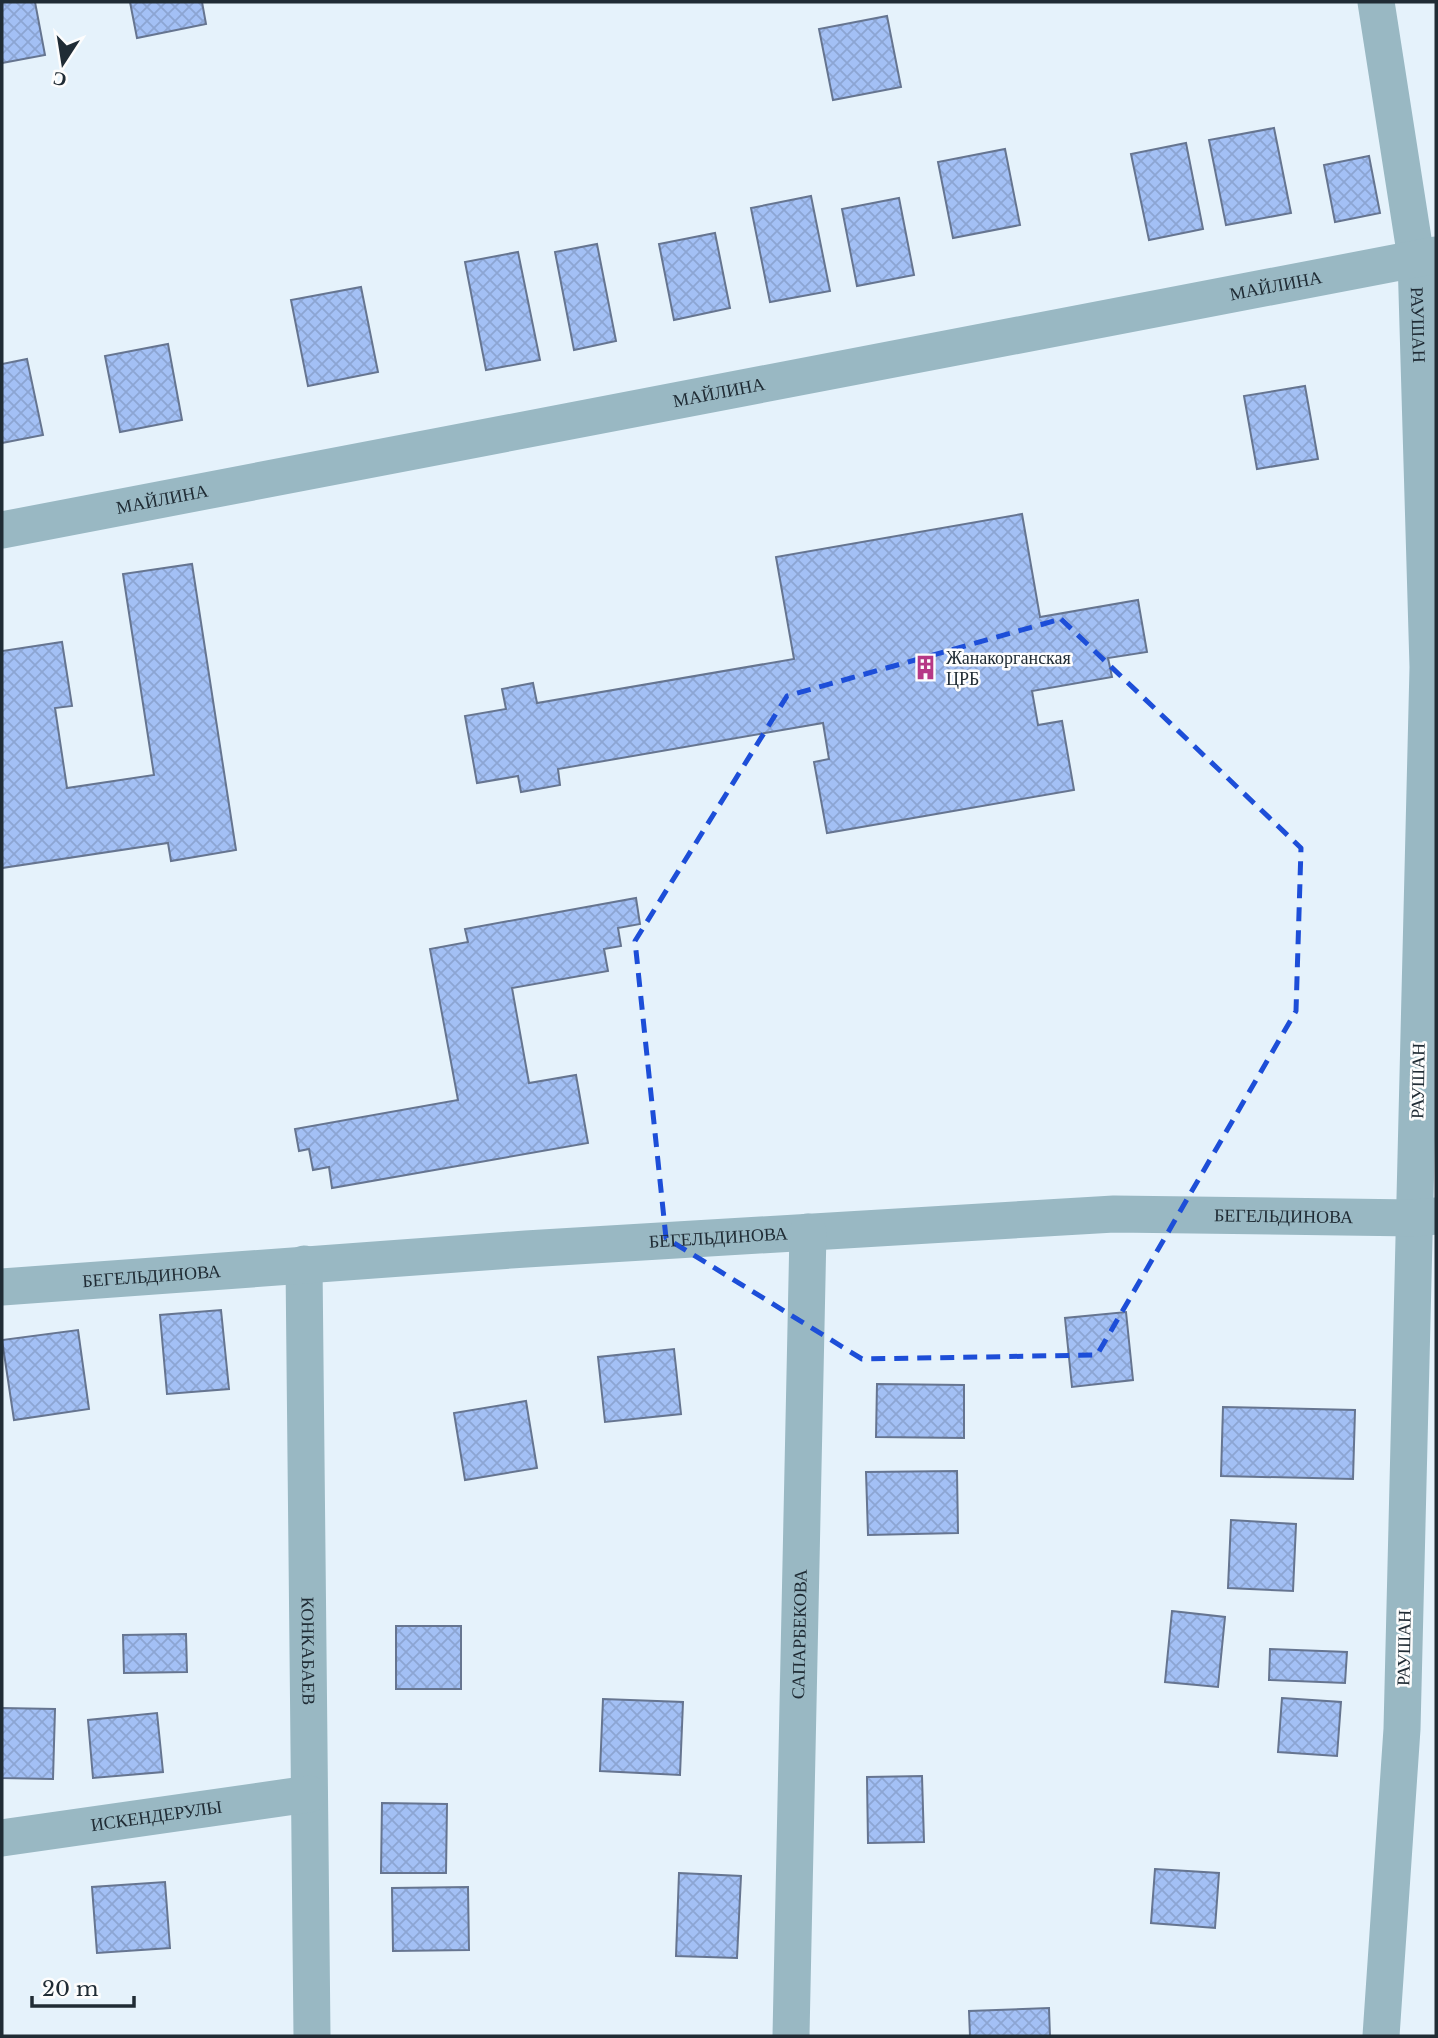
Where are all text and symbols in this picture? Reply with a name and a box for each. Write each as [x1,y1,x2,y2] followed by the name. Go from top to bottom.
[28,28,98,98] north arrow
[50,66,69,92] text: С
[1228,266,1324,305] street label: МАЙЛИНА
[1406,287,1430,363] street label: РАУШАН
[671,373,767,412] street label: МАЙЛИНА
[114,480,210,519] street label: МАЙЛИНА
[946,647,1071,690] place label: Жанакорганская ЦРБ
[912,654,940,682] building icon: Жанакорганская ЦРБ
[1406,1043,1430,1119] street label: РАУШАН
[1214,1204,1353,1228] street label: БЕГЕЛЬДИНОВА
[648,1222,788,1253] street label: БЕГЕЛЬДИНОВА
[82,1260,222,1292] street label: БЕГЕЛЬДИНОВА
[787,1569,812,1699] street label: САПАРБЕКОВА
[296,1597,320,1705] street label: КОНКАБАЕВ
[1392,1610,1416,1686] street label: РАУШАН
[89,1796,224,1836] street label: ИСКЕНДЕРУЛЫ
[32,1965,133,2009] scale bar
[42,1976,99,2002] text: 20 m

